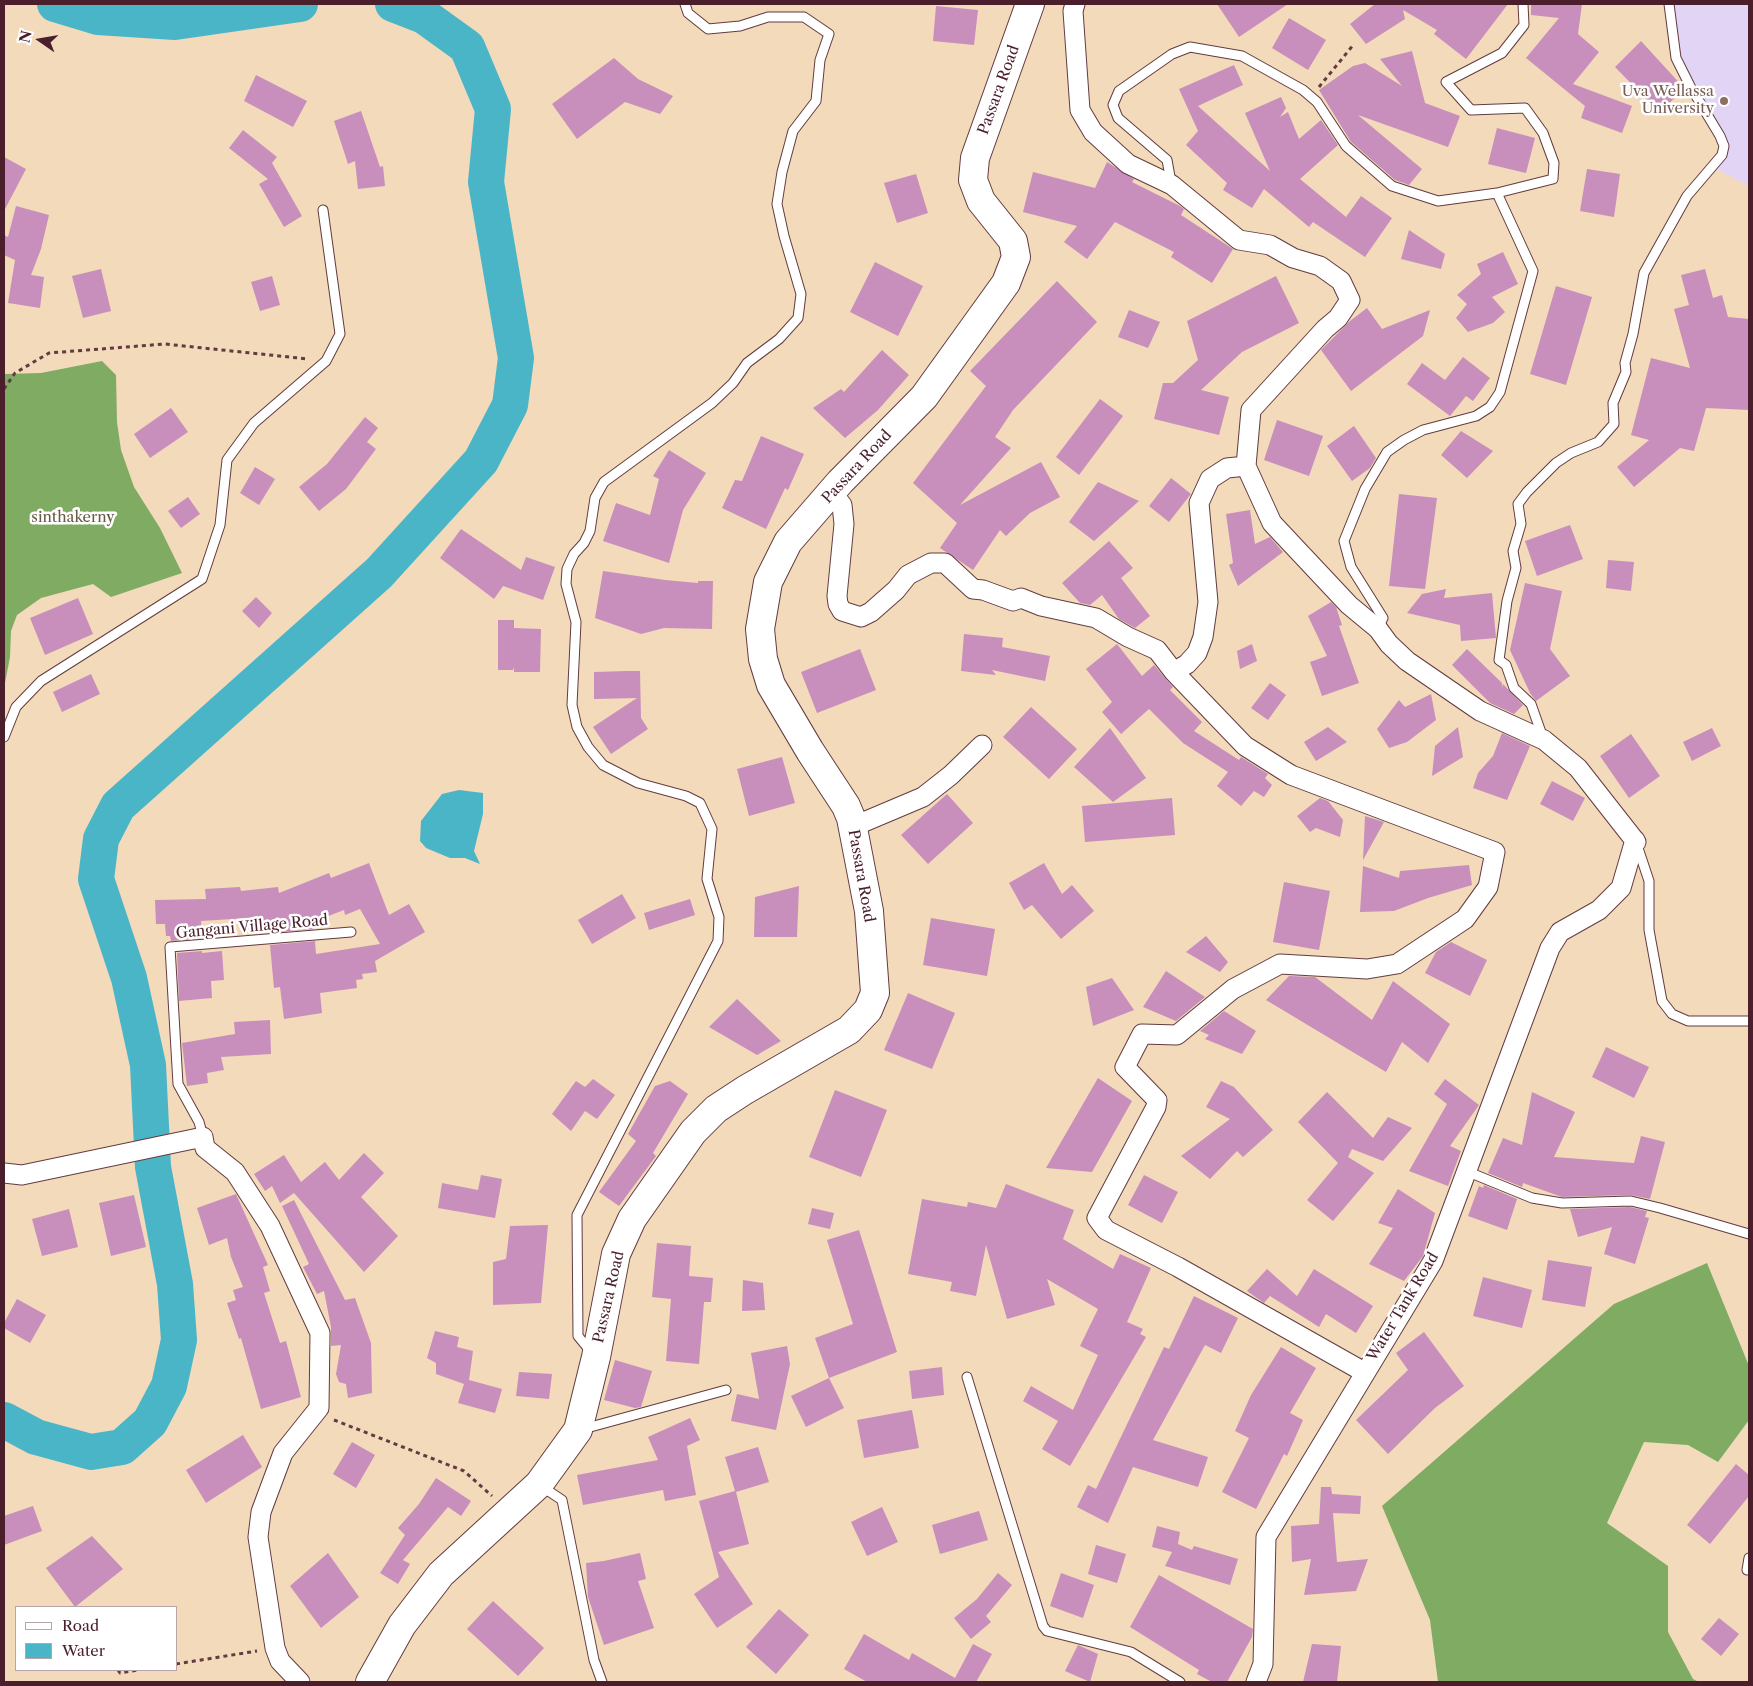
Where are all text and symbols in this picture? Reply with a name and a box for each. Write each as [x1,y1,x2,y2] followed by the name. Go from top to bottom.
[15,15,65,65] north arrow
[15,29,36,45] text: N
[974,43,1024,137] street label: Passara Road
[1622,83,1714,118] place label: Uva Wellassa University
[1718,95,1730,107] marker: Uva Wellassa University
[818,427,896,507] street label: Passara Road
[31,509,115,527] park label: sinthakerny
[844,828,878,924] street label: Passara Road
[175,911,329,943] street label: Gangani Village Road
[590,1249,628,1345] street label: Passara Road
[1363,1249,1443,1365] street label: Water Tank Road
[15,1606,178,1671] legend
[62,1616,99,1635] text: Road
[62,1641,105,1660] text: Water

